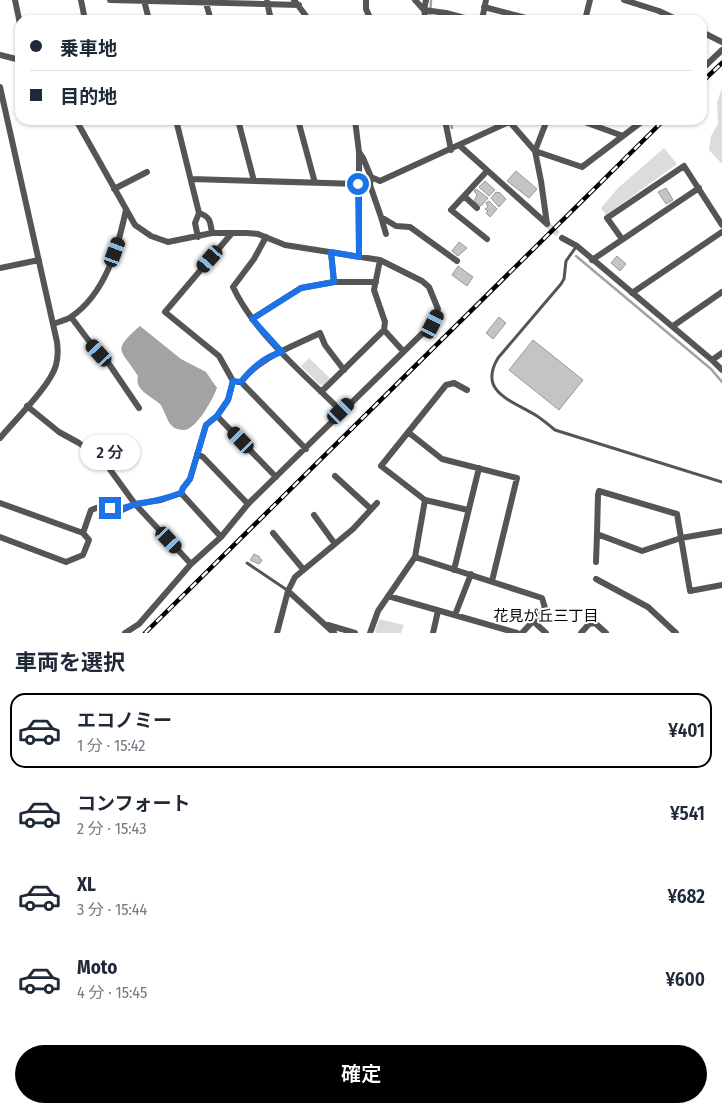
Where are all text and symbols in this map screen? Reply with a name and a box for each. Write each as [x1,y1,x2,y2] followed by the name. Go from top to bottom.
[60,37,117,60] text: 乗車地
[60,85,117,108] text: 目的地
[347,173,369,195] route start
[102,235,127,269] car
[194,243,225,275] car
[419,307,446,341] car
[83,337,114,369] car
[324,395,357,427] car
[225,424,256,456] car
[80,436,140,470] callout: 2 分
[97,443,123,462] text: 2 分
[99,497,121,519] route end
[153,524,184,556] car
[493,607,599,625] district label: 花見が丘三丁目
[15,649,125,676] text: 車両を選択
[17,708,62,753] icon: car
[77,709,172,732] text: エコノミー
[668,719,705,742] text: ¥401
[77,736,145,755] text: 1 分 · 15:42
[17,791,62,836] icon: car
[77,792,190,815] text: コンフォート
[670,802,705,825] text: ¥541
[77,819,146,838] text: 2 分 · 15:43
[77,873,96,896] text: XL
[17,874,62,919] icon: car
[668,885,705,908] text: ¥682
[77,900,147,919] text: 3 分 · 15:44
[77,956,117,979] text: Moto
[17,957,62,1002] icon: car
[666,968,705,991] text: ¥600
[77,983,147,1002] text: 4 分 · 15:45
[15,1045,707,1103] button: 確定

